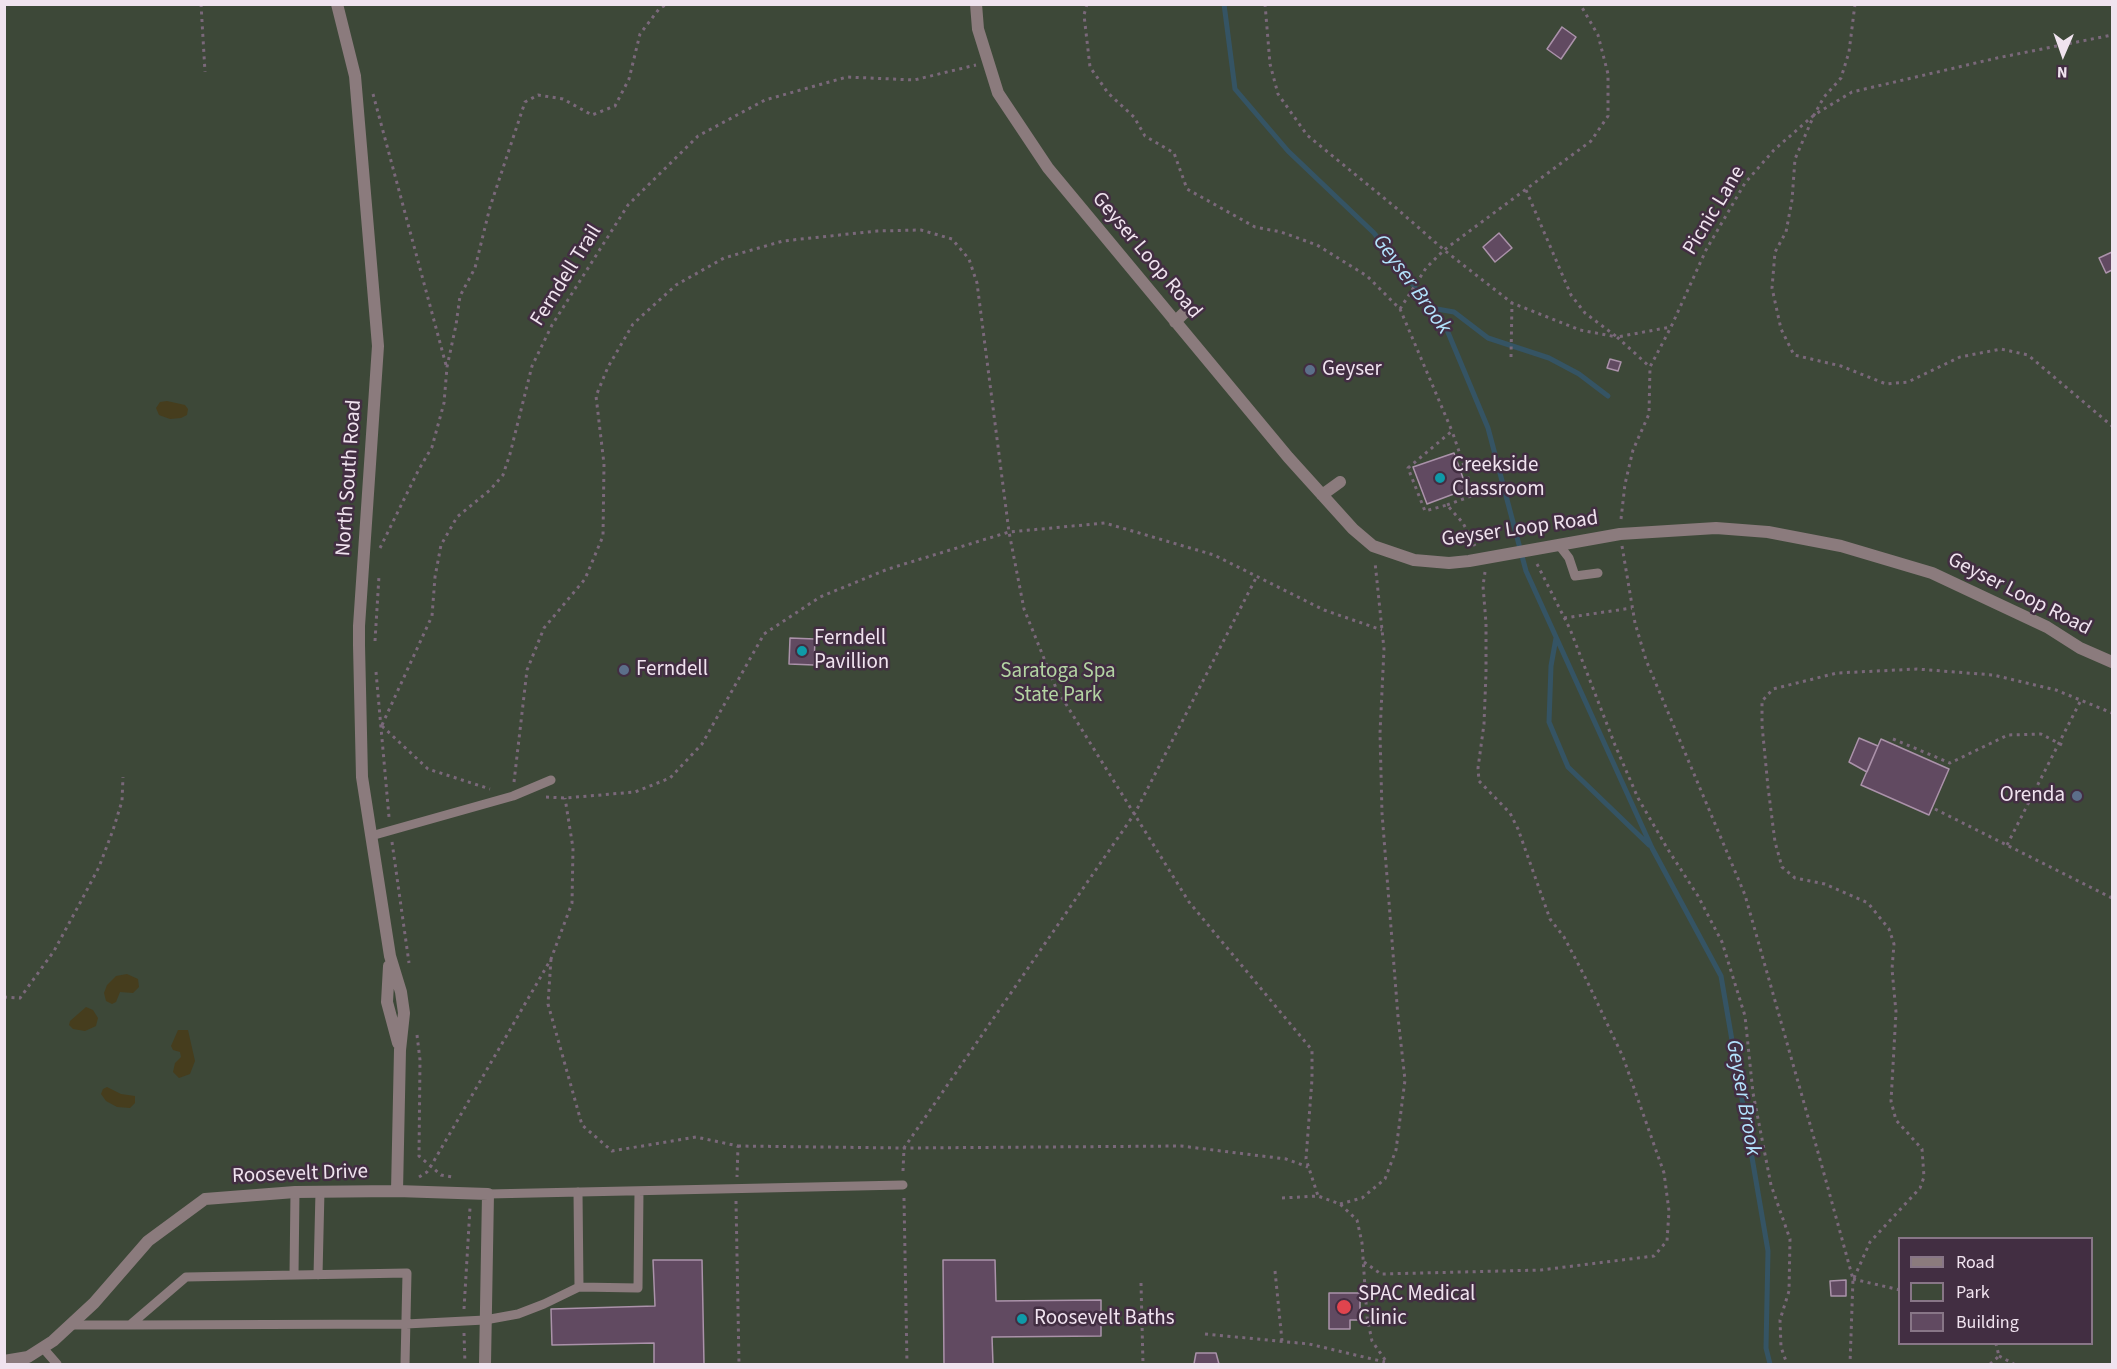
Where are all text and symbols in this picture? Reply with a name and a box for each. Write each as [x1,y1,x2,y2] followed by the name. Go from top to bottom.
[2033,24,2093,84] north arrow
[2057,61,2068,83] text: N
[1679,162,1751,260] street label: Picnic Lane
[1086,188,1206,324] street label: Geyser Loop Road
[526,221,608,331] street label: Ferndell Trail
[1366,230,1456,340] water label: Geyser Brook
[1322,357,1382,383] place label: Geyser
[1303,363,1317,377] marker: Geyser
[332,399,368,557] street label: North South Road
[1452,453,1545,503] place label: Creekside Classroom
[1433,471,1447,485] marker: Creekside Classroom
[1440,507,1600,553] street label: Geyser Loop Road
[1943,548,2095,642] street label: Geyser Loop Road
[814,626,889,676] place label: Ferndell Pavillion
[795,644,809,658] marker: Ferndell Pavillion
[636,657,708,683] place label: Ferndell
[1000,659,1116,709] park label: Saratoga Spa State Park
[617,663,631,677] marker: Ferndell
[2000,783,2065,809] place label: Orenda
[2070,789,2084,803] marker: Orenda
[1719,1038,1765,1158] water label: Geyser Brook
[232,1160,368,1190] street label: Roosevelt Drive
[1898,1237,2093,1345] legend
[1956,1250,1995,1275] text: Road
[1956,1280,1990,1305] text: Park
[1358,1282,1475,1332] place label: SPAC Medical Clinic
[1335,1298,1353,1316] marker: SPAC Medical Clinic
[1034,1306,1175,1332] place label: Roosevelt Baths
[1956,1310,2019,1335] text: Building
[1015,1312,1029,1326] marker: Roosevelt Baths

